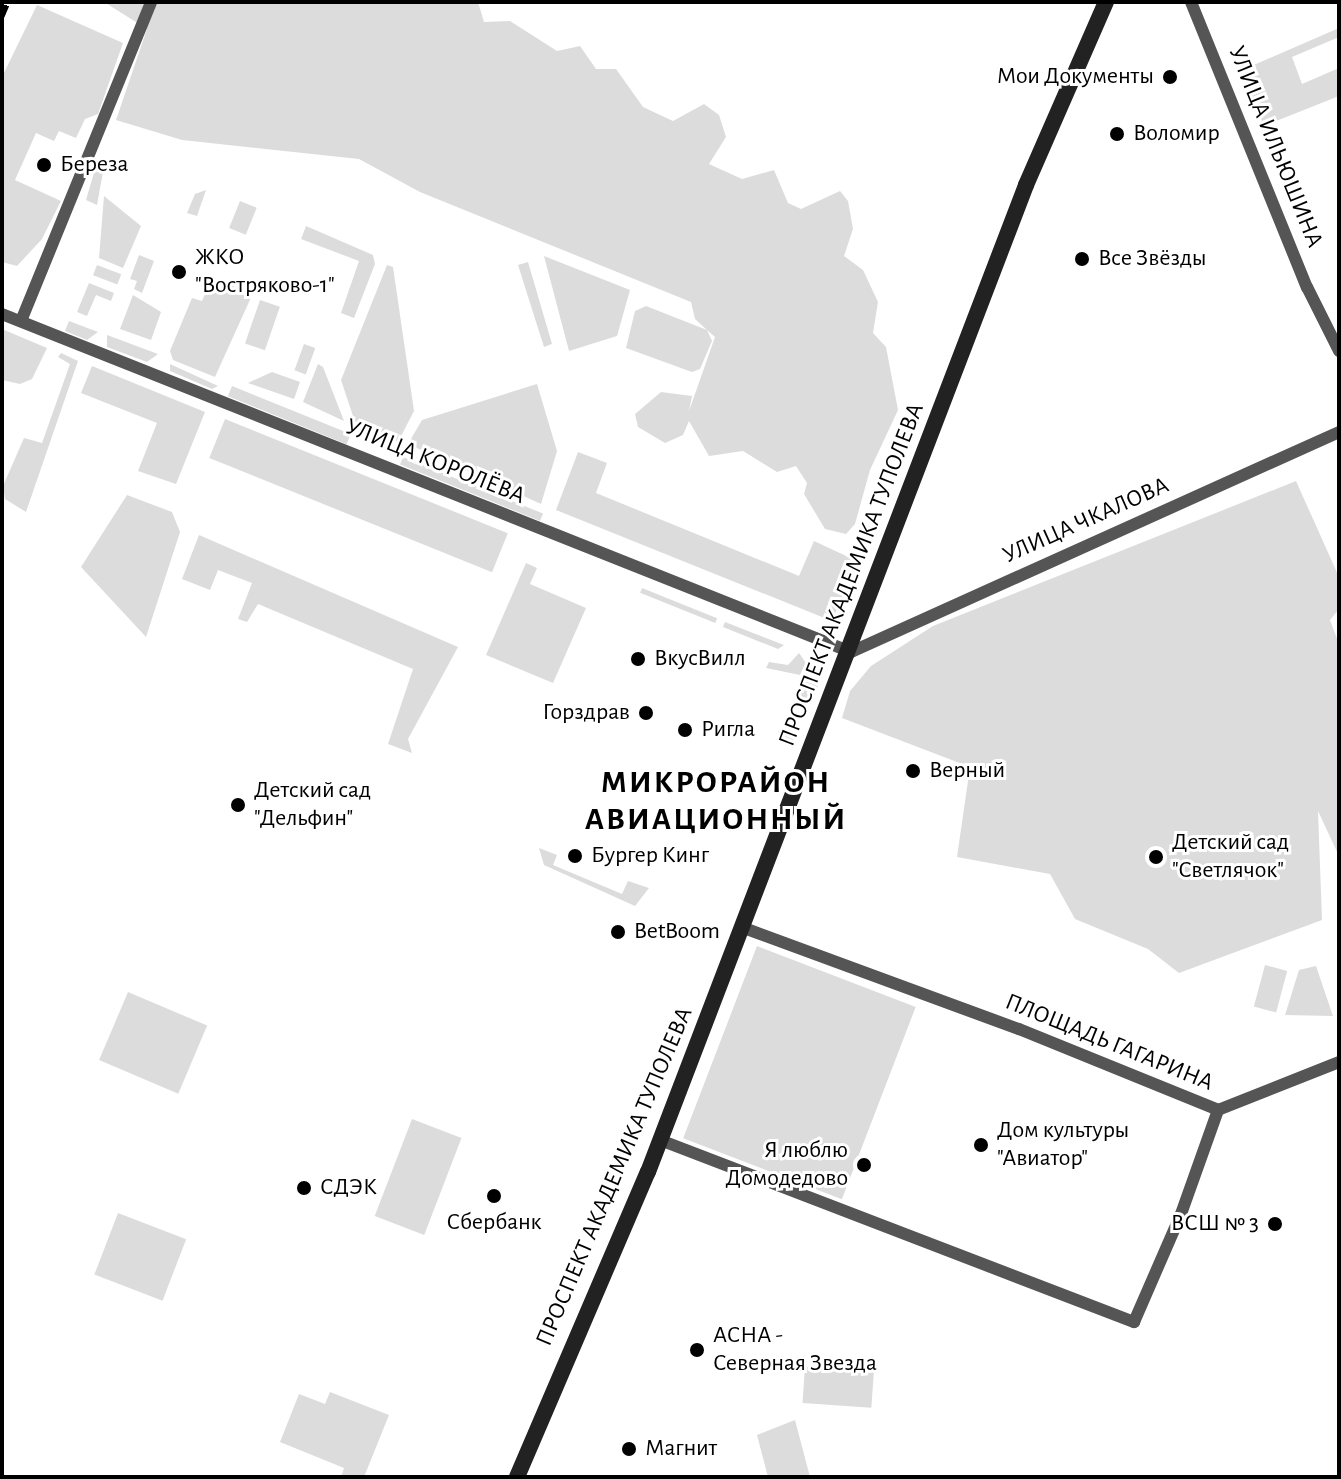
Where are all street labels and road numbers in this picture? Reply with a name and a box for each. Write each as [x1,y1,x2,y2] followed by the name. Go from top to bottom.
[1221,42,1329,252] street label: УЛИЦА ИЛЬЮШИНА
[773,399,931,751] street label: ПРОСПЕКТ АКАДЕМИКА ТУПОЛЕВА
[341,413,529,511] street label: УЛИЦА КОРОЛЁВА
[999,472,1173,570] street label: УЛИЦА ЧКАЛОВА
[1001,988,1217,1098] street label: ПЛОЩАДЬ ГАГАРИНА
[530,1003,700,1351] street label: ПРОСПЕКТ АКАДЕМИКА ТУПОЛЕВА

